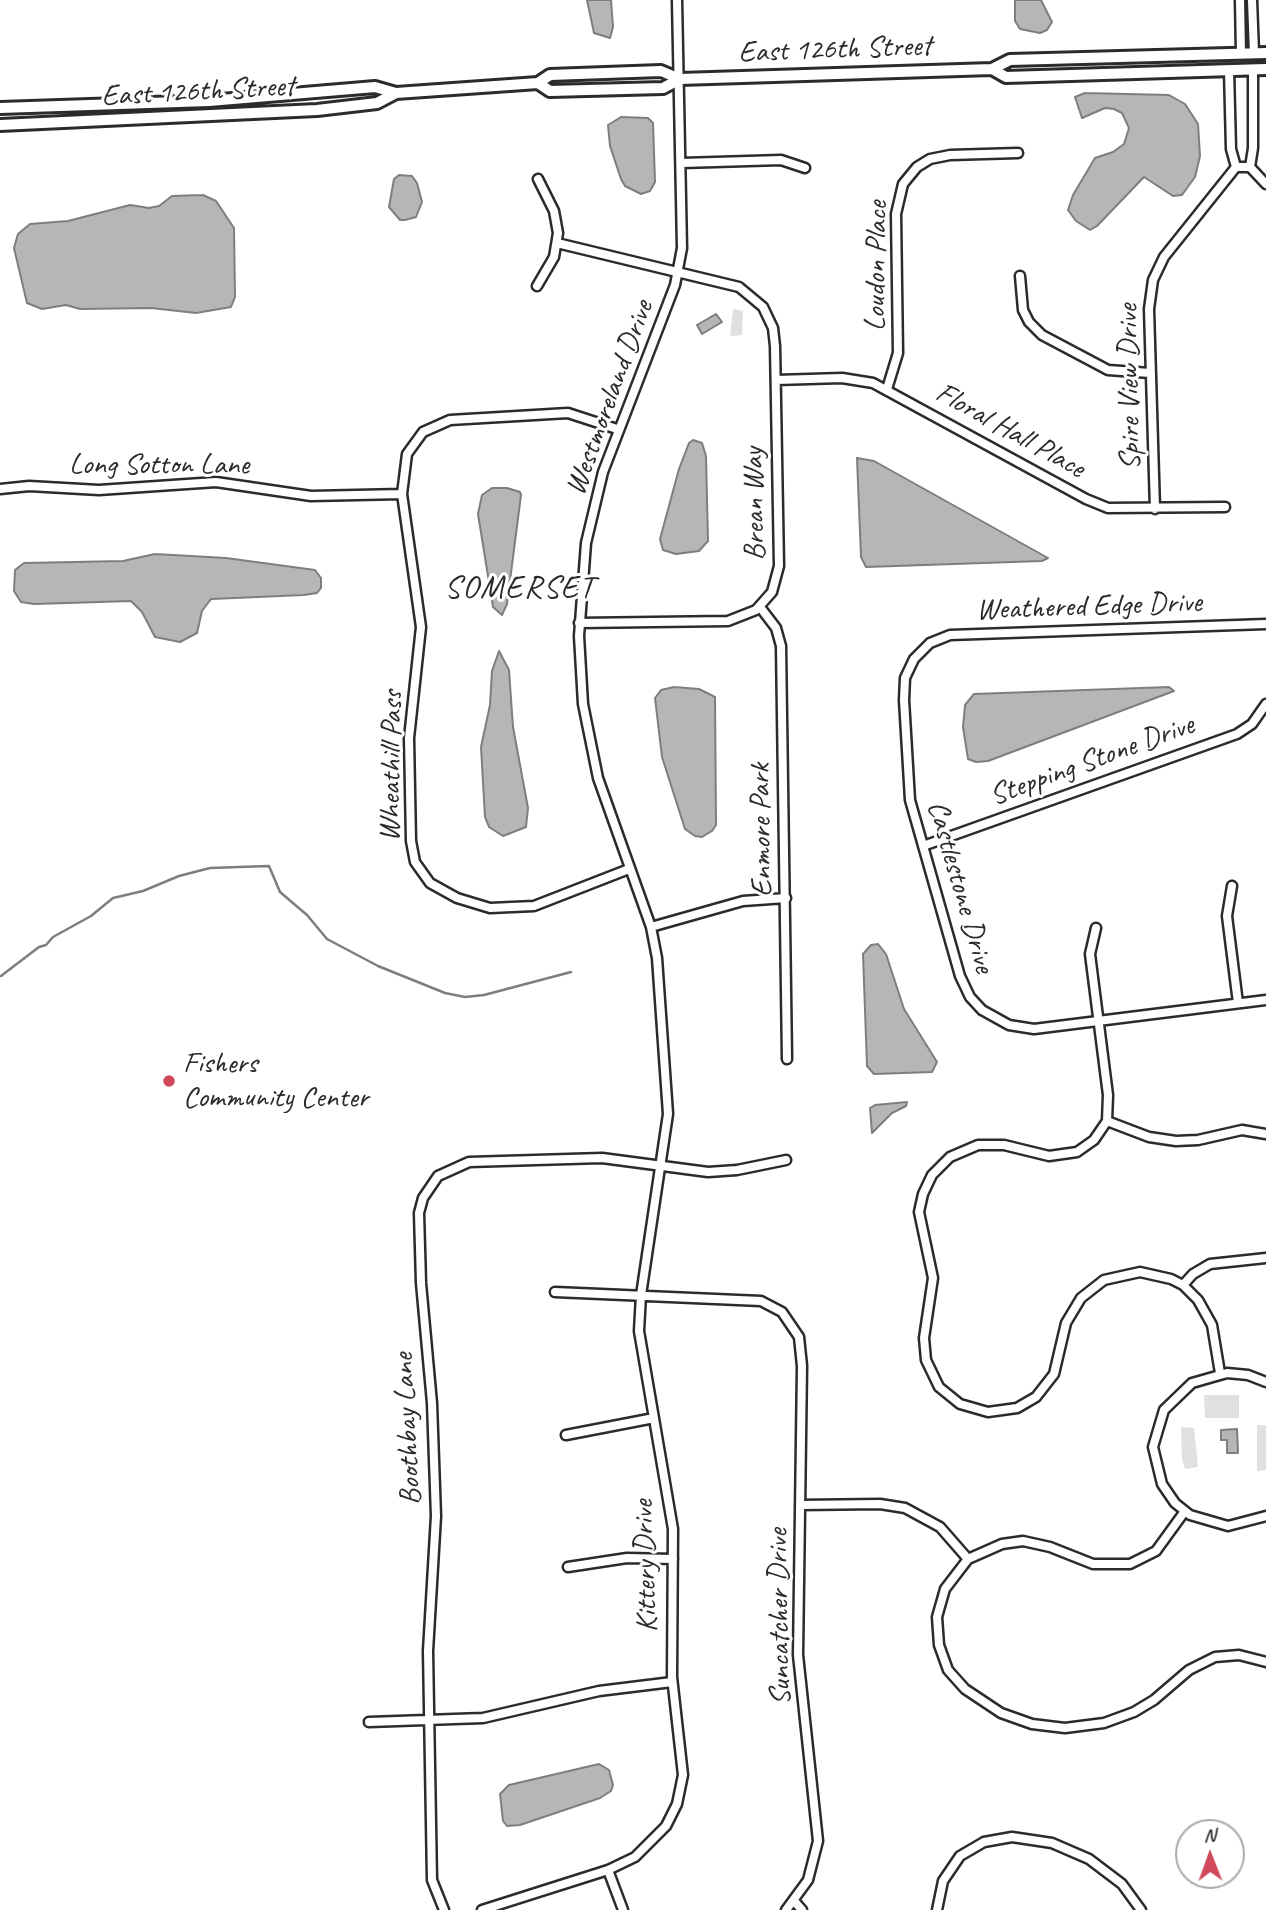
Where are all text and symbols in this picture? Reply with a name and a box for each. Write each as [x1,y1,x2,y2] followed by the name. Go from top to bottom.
[738,29,932,71] street label: East 126th Street
[101,69,295,115] street label: East 126th Street
[858,201,896,331] street label: Loudon Place
[558,296,662,500] street label: Westmoreland Drive
[1111,304,1149,470] street label: Spire View Drive
[929,375,1091,487] street label: Floral Hall Place
[69,447,249,483] street label: Long Sotton Lane
[736,447,774,561] street label: Brean Way
[446,570,594,608] district label: SOMERSET
[976,585,1202,629] street label: Weathered Edge Drive
[373,690,411,842] street label: Wheathill Pass
[985,707,1199,815] street label: Stepping Stone Drive
[743,763,781,897] street label: Enmore Park
[918,797,1002,977] street label: Castlestone Drive
[183,1046,368,1116] place label: Fishers Community Center
[161,1073,177,1089] marker: Fishers Community Center
[386,1352,430,1506] street label: Boothbay Lane
[626,1499,666,1633] street label: Kittery Drive
[760,1528,800,1706] street label: Suncatcher Drive
[1175,1819,1245,1889] north arrow
[1204,1823,1216,1847] text: N

